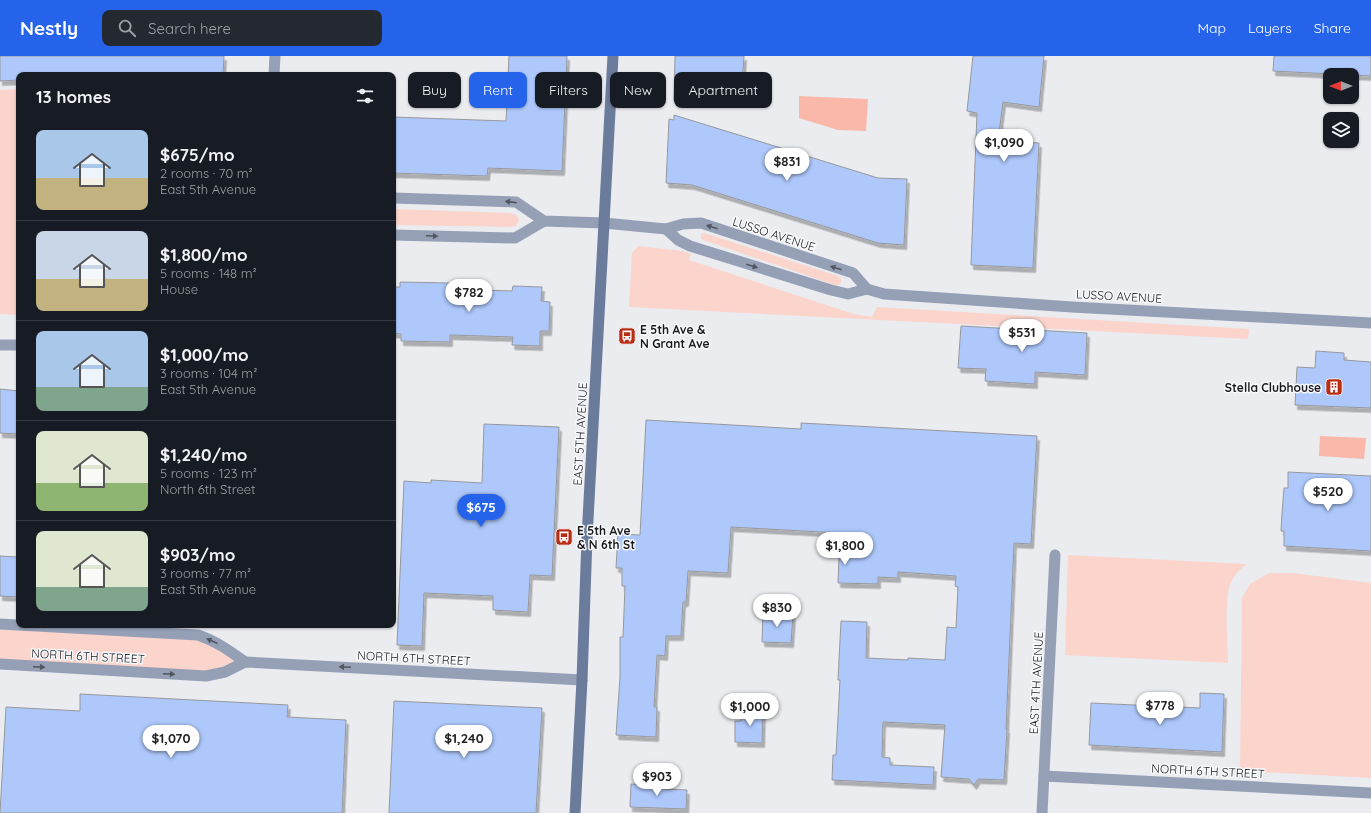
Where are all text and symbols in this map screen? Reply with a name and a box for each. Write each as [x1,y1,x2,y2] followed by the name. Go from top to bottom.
[102,10,382,46] search box
[20,16,78,40] text: Nestly
[116,17,138,39] icon: search
[148,19,231,38] text: Search here
[1197,19,1226,37] text: Map
[1248,19,1292,37] text: Layers
[1314,19,1351,37] text: Share
[1323,68,1359,104] north arrow
[1323,68,1359,148] map controls
[408,72,461,108] chip: Buy
[469,72,527,108] chip: Rent
[535,72,602,108] chip: Filters
[610,72,666,108] chip: New
[674,72,772,108] chip: Apartment
[354,85,376,107] icon: filters
[36,86,111,107] text: 13 homes
[1323,112,1359,148] button: layers
[971,129,1037,163] pin: $1,090
[984,134,1024,150] text: $1,090
[160,144,235,165] text: $675/mo
[68,146,116,194] icon: home
[763,148,811,182] pin: $831
[774,153,800,169] text: $831
[160,165,253,181] text: 2 rooms · 70 m²
[160,181,256,197] text: East 5th Avenue
[505,199,517,205] one-way arrow
[731,214,817,254] street label: LUSSO AVENUE
[706,224,718,230] one-way arrow
[426,233,439,239] one-way arrow
[160,244,248,265] text: $1,800/mo
[68,247,116,295] icon: home
[747,263,759,269] one-way arrow
[829,264,841,270] one-way arrow
[160,265,257,281] text: 5 rooms · 148 m²
[445,279,493,313] pin: $782
[160,281,198,297] text: House
[454,284,484,300] text: $782
[1076,286,1163,306] street label: LUSSO AVENUE
[998,319,1046,353] pin: $531
[640,322,710,351] place label: E 5th Ave & N Grant Ave
[1008,324,1036,340] text: $531
[617,326,637,346] bus stop icon: E 5th Ave & N Grant Ave
[160,344,249,365] text: $1,000/mo
[68,347,116,395] icon: home
[160,365,257,381] text: 3 rooms · 104 m²
[1324,377,1344,397] building icon: Stella Clubhouse
[1225,380,1321,395] place label: Stella Clubhouse
[160,381,256,397] text: East 5th Avenue
[570,382,590,486] street label: EAST 5TH AVENUE
[160,444,247,465] text: $1,240/mo
[68,447,116,495] icon: home
[160,465,257,481] text: 5 rooms · 123 m²
[1304,478,1352,512] pin: $520
[160,481,256,497] text: North 6th Street
[1313,483,1343,499] text: $520
[457,494,505,528] pin: $675
[466,499,496,515] text: $675
[577,523,635,552] place label: E 5th Ave & N 6th St
[554,527,574,547] bus stop icon: E 5th Ave & N 6th St
[812,532,878,566] pin: $1,800
[825,537,865,553] text: $1,800
[160,544,235,565] text: $903/mo
[68,547,116,595] icon: home
[160,565,251,581] text: 3 rooms · 77 m²
[160,581,256,597] text: East 5th Avenue
[753,594,801,628] pin: $830
[762,599,792,615] text: $830
[1026,631,1046,735] street label: EAST 4TH AVENUE
[206,638,218,644] one-way arrow
[31,646,145,666] street label: NORTH 6TH STREET
[357,648,471,668] street label: NORTH 6TH STREET
[33,663,45,670] one-way arrow
[338,664,351,670] one-way arrow
[163,671,175,678] one-way arrow
[1136,692,1184,726] pin: $778
[717,693,783,727] pin: $1,000
[1145,697,1175,713] text: $778
[730,698,770,714] text: $1,000
[138,725,204,759] pin: $1,070
[431,725,497,759] pin: $1,240
[152,730,190,746] text: $1,070
[444,730,484,746] text: $1,240
[1151,761,1265,781] street label: NORTH 6TH STREET
[633,763,681,797] pin: $903
[642,768,672,784] text: $903

